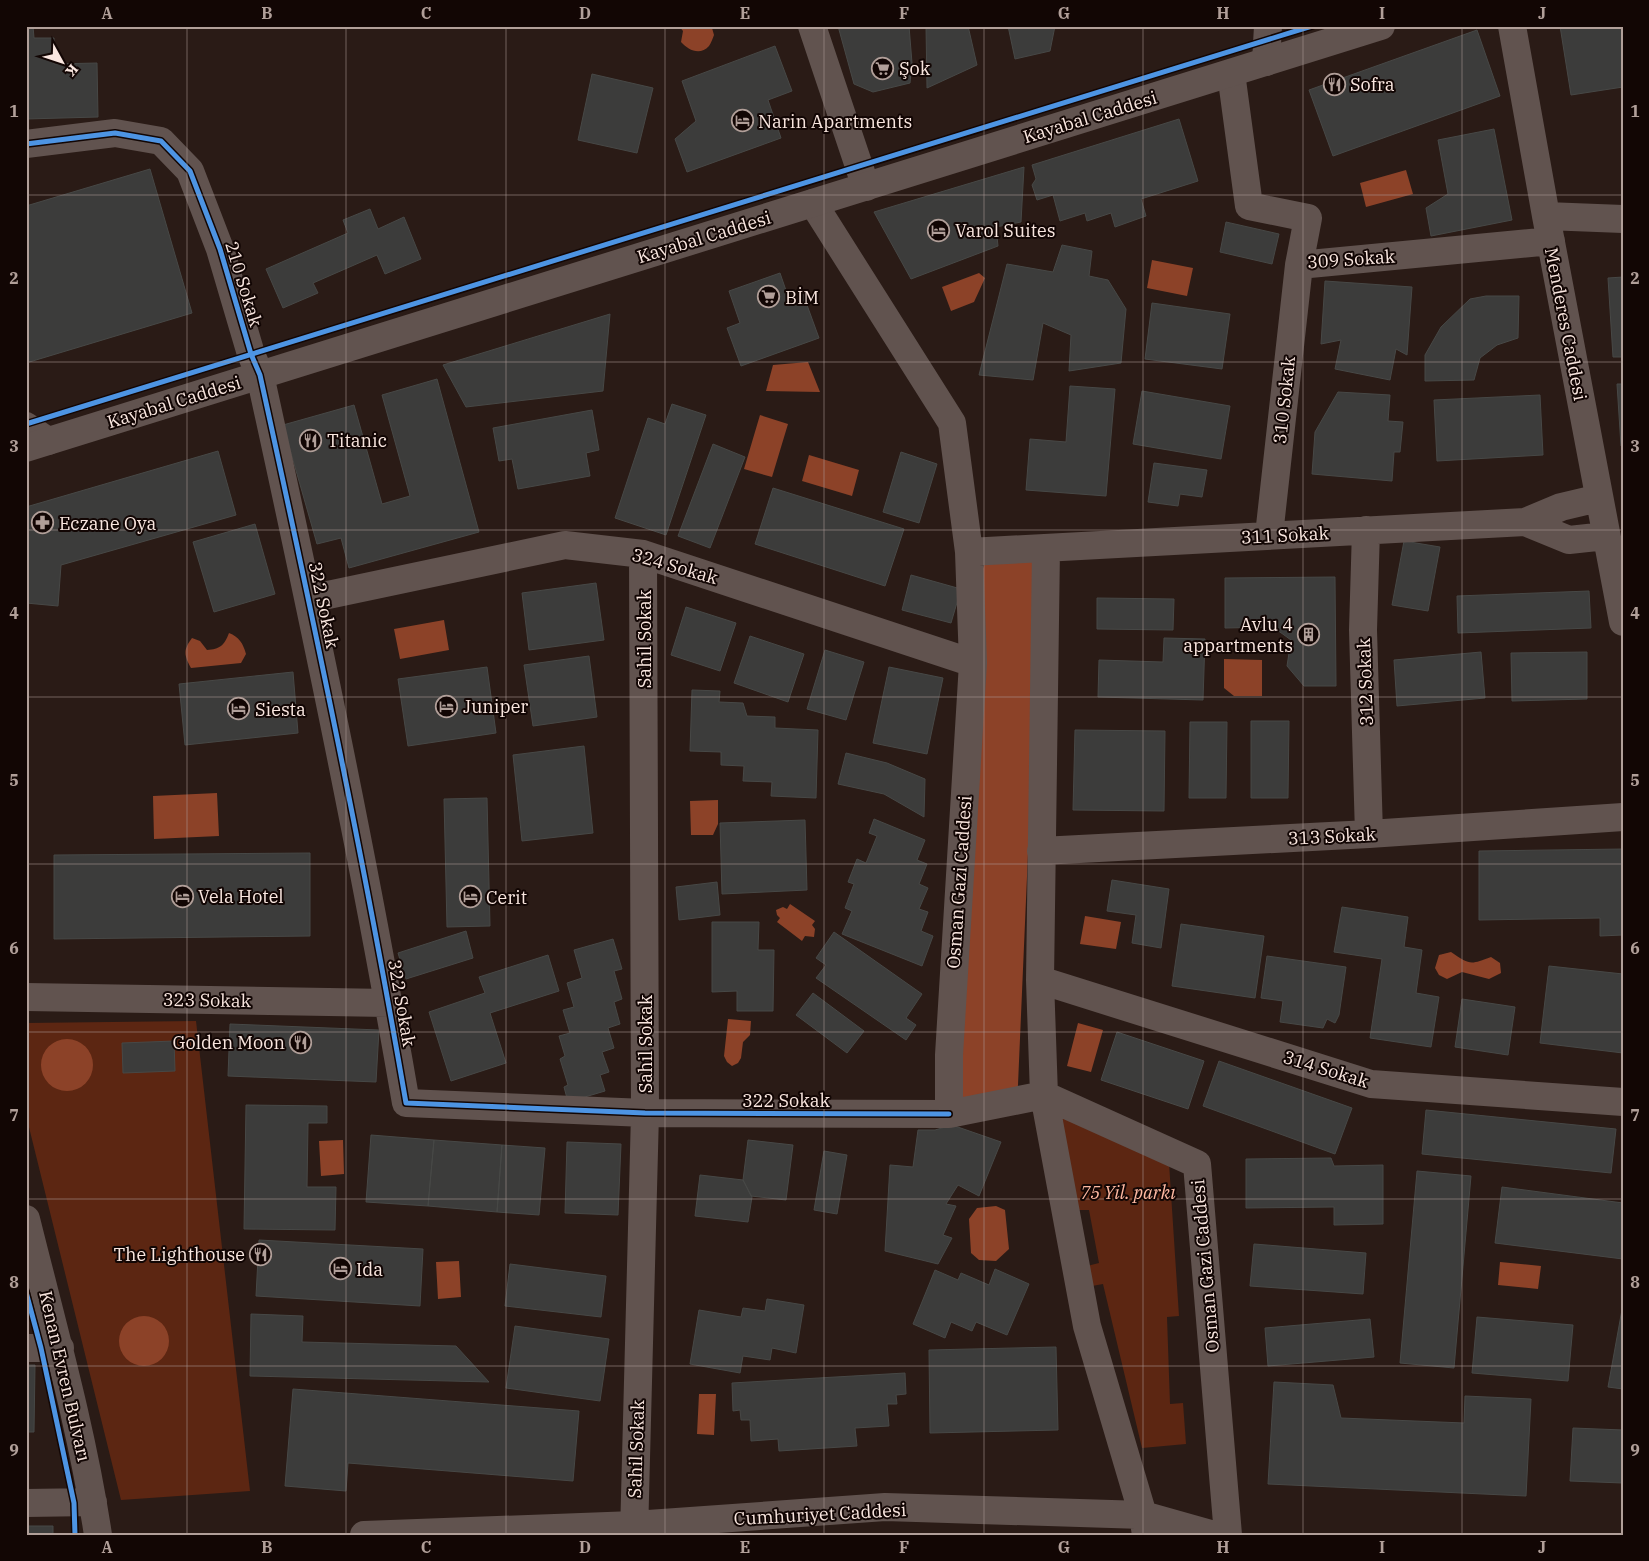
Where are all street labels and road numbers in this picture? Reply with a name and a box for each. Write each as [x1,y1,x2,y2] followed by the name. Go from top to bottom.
[1020,86,1160,148] street label: Kayabal Caddesi
[634,206,774,268] street label: Kayabal Caddesi
[220,238,268,330] street label: 210 Sokak
[1306,244,1396,274] street label: 309 Sokak
[1540,246,1592,403] street label: Menderes Caddesi
[1268,354,1300,445] street label: 310 Sokak
[104,371,244,433] street label: Kayabal Caddesi
[1240,521,1330,549] street label: 311 Sokak
[629,543,721,589] street label: 324 Sokak
[304,559,345,651] street label: 322 Sokak
[633,589,656,688] street label: Sahil Sokak
[1352,637,1378,726] street label: 312 Sokak
[941,794,977,969] street label: Osman Gazi Caddesi
[1287,822,1377,850] street label: 313 Sokak
[383,958,421,1049] street label: 322 Sokak
[163,988,252,1012] street label: 323 Sokak
[634,994,657,1093] street label: Sahil Sokak
[1280,1045,1372,1093] street label: 314 Sokak
[742,1089,831,1112] street label: 322 Sokak
[1186,1178,1224,1353] street label: Osman Gazi Caddesi
[34,1288,96,1464] street label: Kenan Evren Bulvarı
[623,1399,649,1499] street label: Sahil Sokak
[733,1498,907,1530] street label: Cumhuriyet Caddesi

